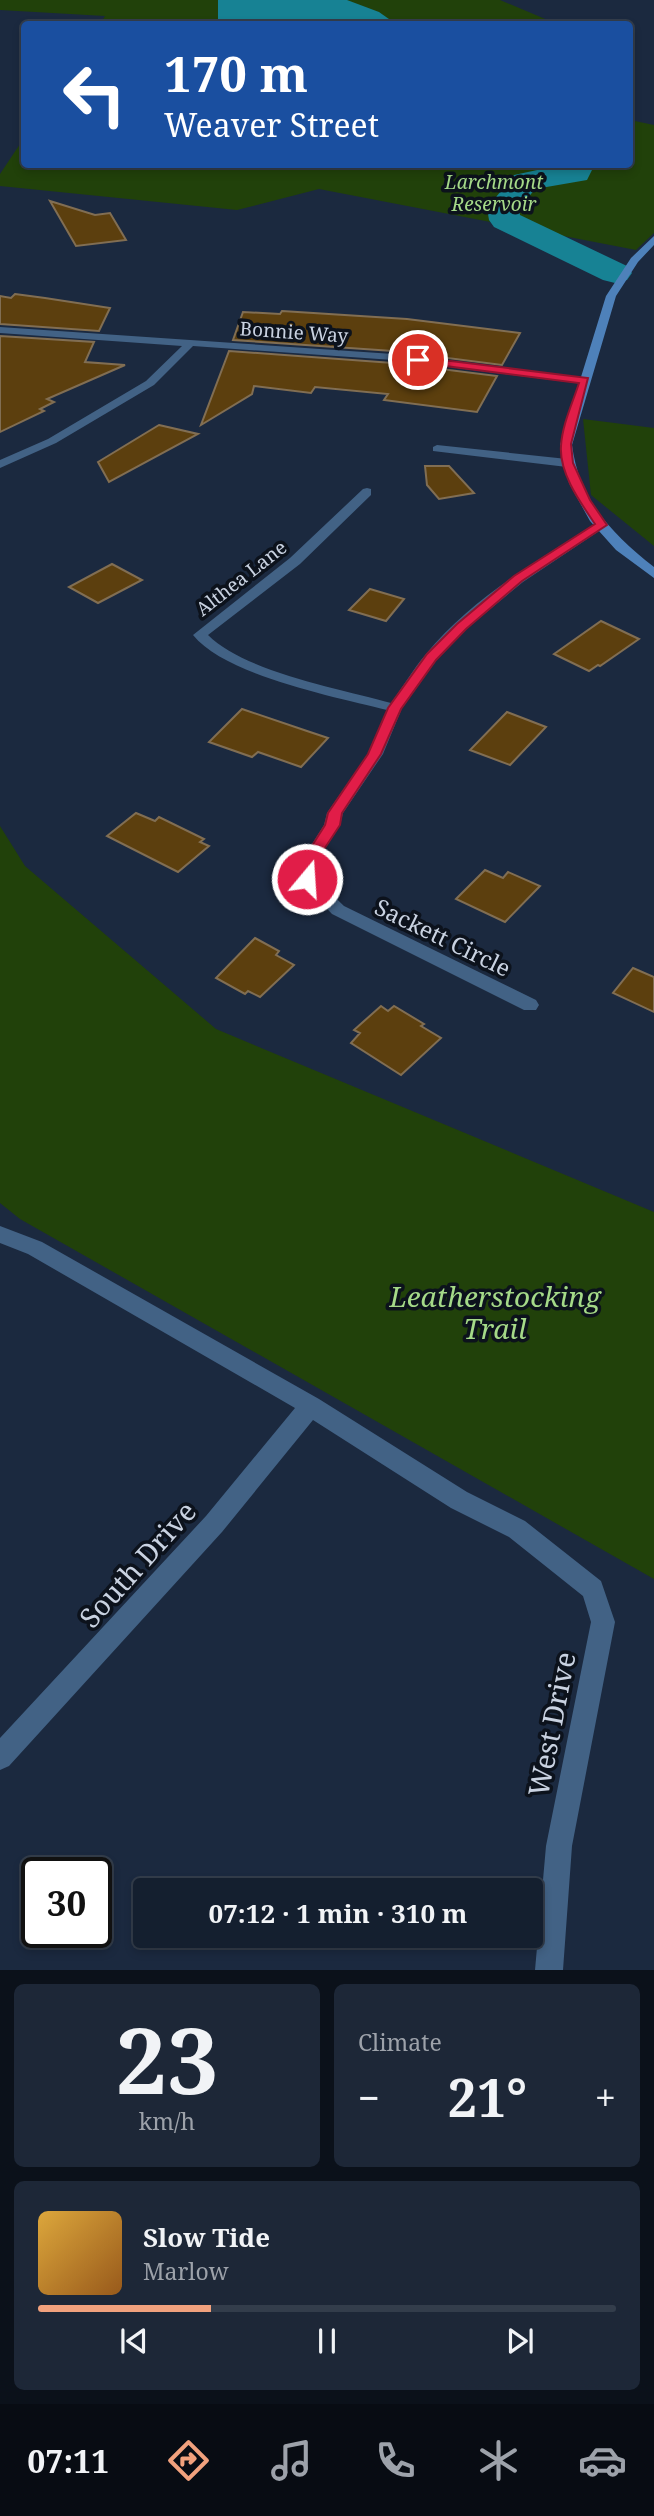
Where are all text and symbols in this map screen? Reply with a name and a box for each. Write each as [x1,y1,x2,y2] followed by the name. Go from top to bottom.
[164,40,308,106] text: 170 m
[49,49,140,140] icon: left
[164,103,379,146] text: Weaver Street
[444,169,544,217] park label: Larchmont Reservoir
[239,315,349,349] street label: Bonnie Way
[388,330,448,390] pin
[399,341,437,379] icon: arrive
[190,534,292,622] street label: Althea Lane
[270,842,344,916] position arrow
[370,890,516,984] street label: Sackett Circle
[388,1277,602,1347] park label: Leatherstocking Trail
[70,1493,204,1635] street label: South Drive
[518,1649,584,1799] street label: West Drive
[21,1857,112,1948] speed limit sign: 30
[208,1895,468,1931] text: 07:12 · 1 min · 310 m
[116,1997,218,2121] text: 23
[358,2026,442,2058] text: Climate
[448,2061,527,2132] text: 21°
[358,2071,380,2123] text: −
[595,2071,616,2123] text: +
[139,2105,195,2137] text: km/h
[143,2219,270,2255] text: Slow Tide
[143,2255,229,2287] text: Marlow
[115,2322,153,2360] icon: previous
[308,2322,346,2360] icon: pause
[501,2322,539,2360] icon: next
[164,2436,213,2485] icon: directions
[267,2436,316,2485] icon: music
[371,2436,420,2485] icon: phone
[474,2436,523,2485] icon: climate
[578,2436,627,2485] icon: car
[27,2439,109,2482] text: 07:11

